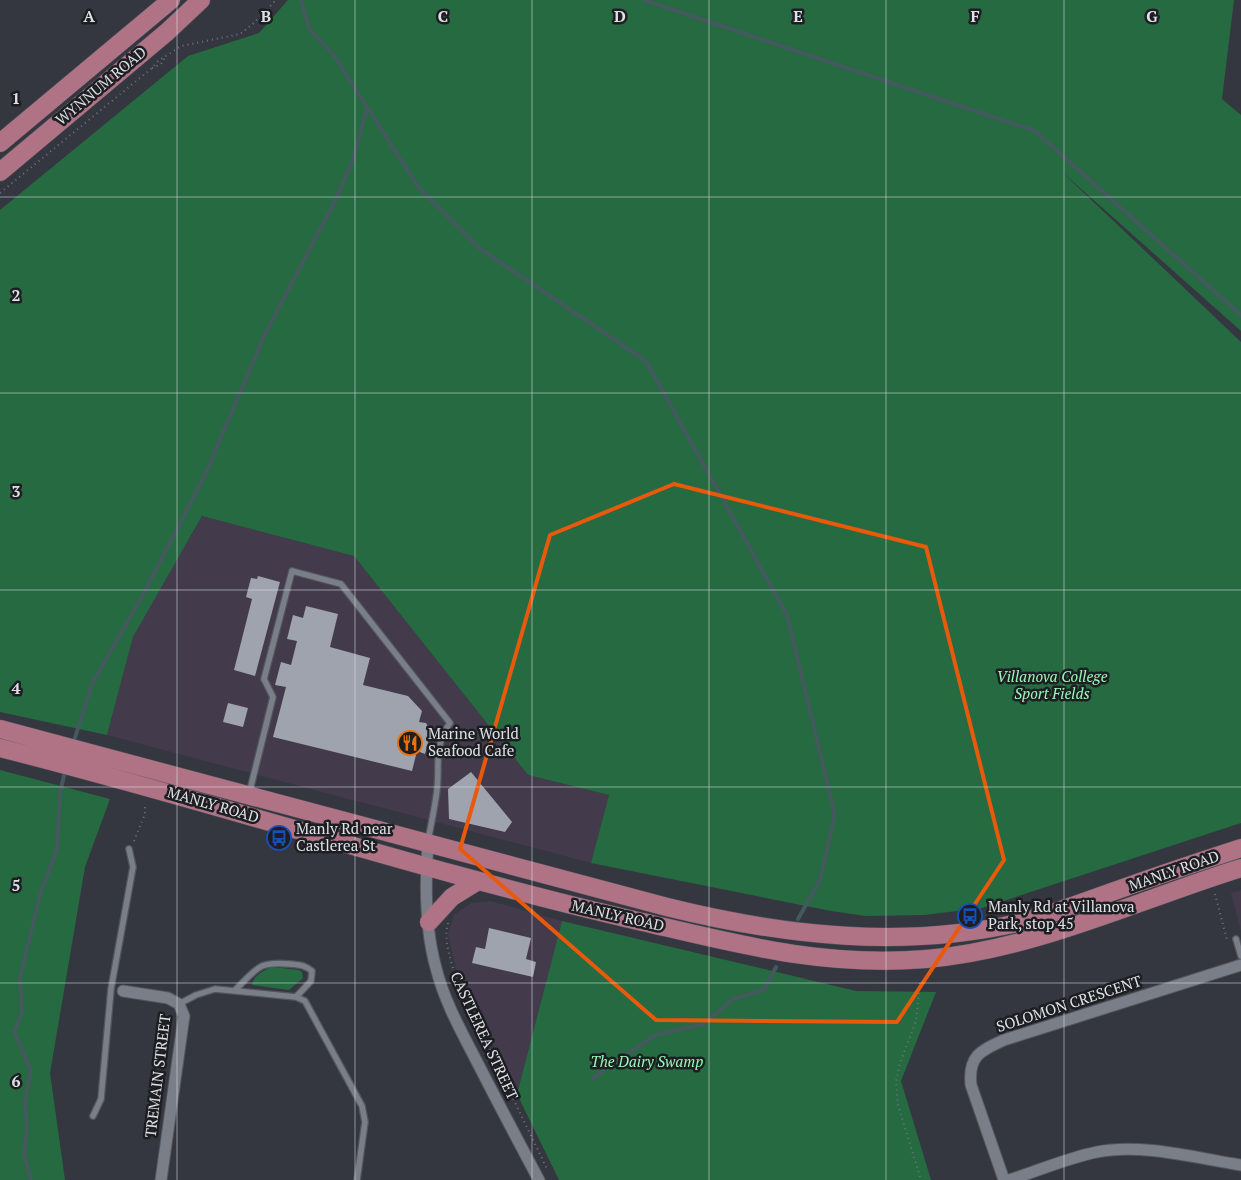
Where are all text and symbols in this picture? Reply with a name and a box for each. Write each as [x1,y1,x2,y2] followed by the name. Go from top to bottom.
[83,5,95,27] text: A
[261,5,271,27] text: B
[438,5,448,27] text: C
[614,5,626,27] text: D
[793,5,803,27] text: E
[970,5,980,27] text: F
[1146,5,1158,27] text: G
[51,41,150,129] street label: WYNNUM ROAD
[11,87,21,109] text: 1
[11,284,21,306] text: 2
[11,480,21,502] text: 3
[997,666,1108,703] park label: Villanova College Sport Fields
[11,677,21,699] text: 4
[428,723,519,760] place label: Marine World Seafood Cafe
[397,730,423,756] restaurant icon: Marine World Seafood Cafe
[165,781,262,827] street label: MANLY ROAD
[296,818,393,855] place label: Manly Rd near Castlerea St
[266,825,292,851] bus stop icon: Manly Rd near Castlerea St
[1126,845,1222,895] street label: MANLY ROAD
[11,874,21,896] text: 5
[570,895,667,935] street label: MANLY ROAD
[988,896,1135,933] place label: Manly Rd at Villanova Park, stop 45
[957,903,983,929] bus stop icon: Manly Rd at Villanova Park, stop 45
[446,968,523,1103] street label: CASTLEREA STREET
[994,970,1144,1036] street label: SOLOMON CRESCENT
[140,1013,175,1139] street label: TREMAIN STREET
[590,1051,704,1071] park label: The Dairy Swamp
[11,1070,21,1092] text: 6

